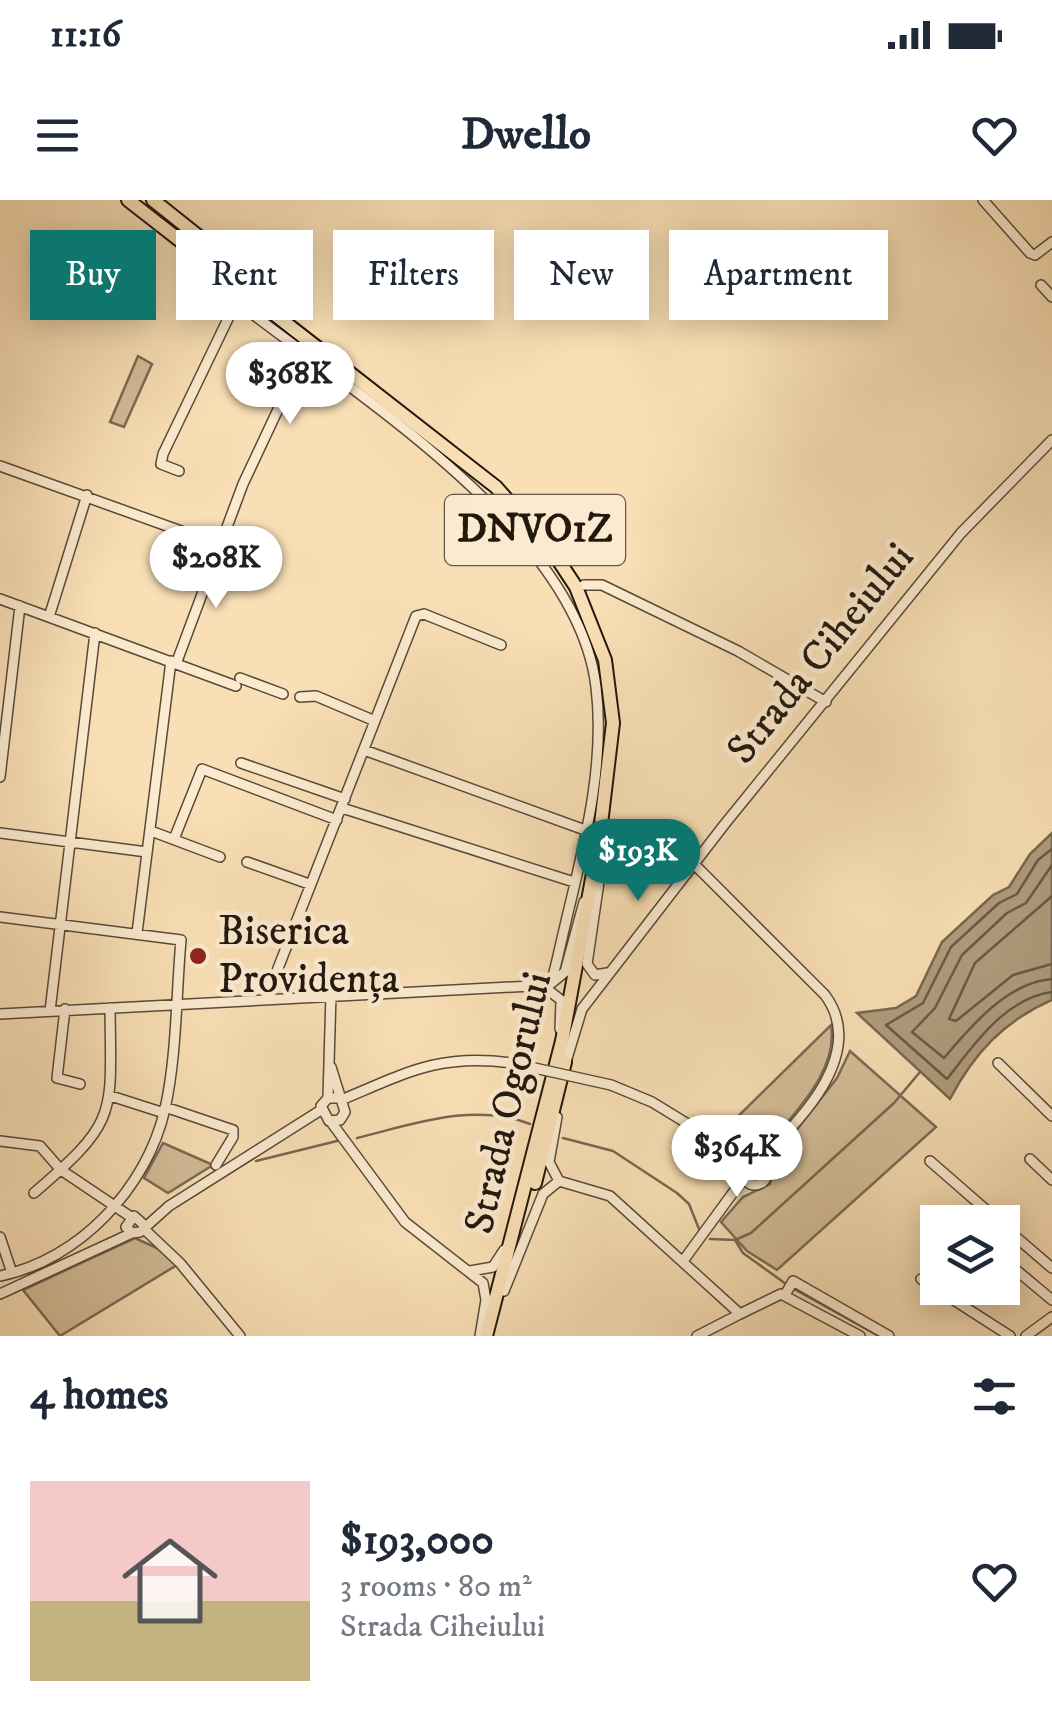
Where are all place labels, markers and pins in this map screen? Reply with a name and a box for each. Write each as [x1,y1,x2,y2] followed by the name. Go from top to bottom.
[220,342,360,427] pin: $368K
[146,526,286,611] pin: $208K
[568,819,708,904] pin: $193K
[218,906,400,1006] place label: Biserica Providența
[187,945,209,967] marker: Biserica Providența
[667,1115,807,1200] pin: $364K

